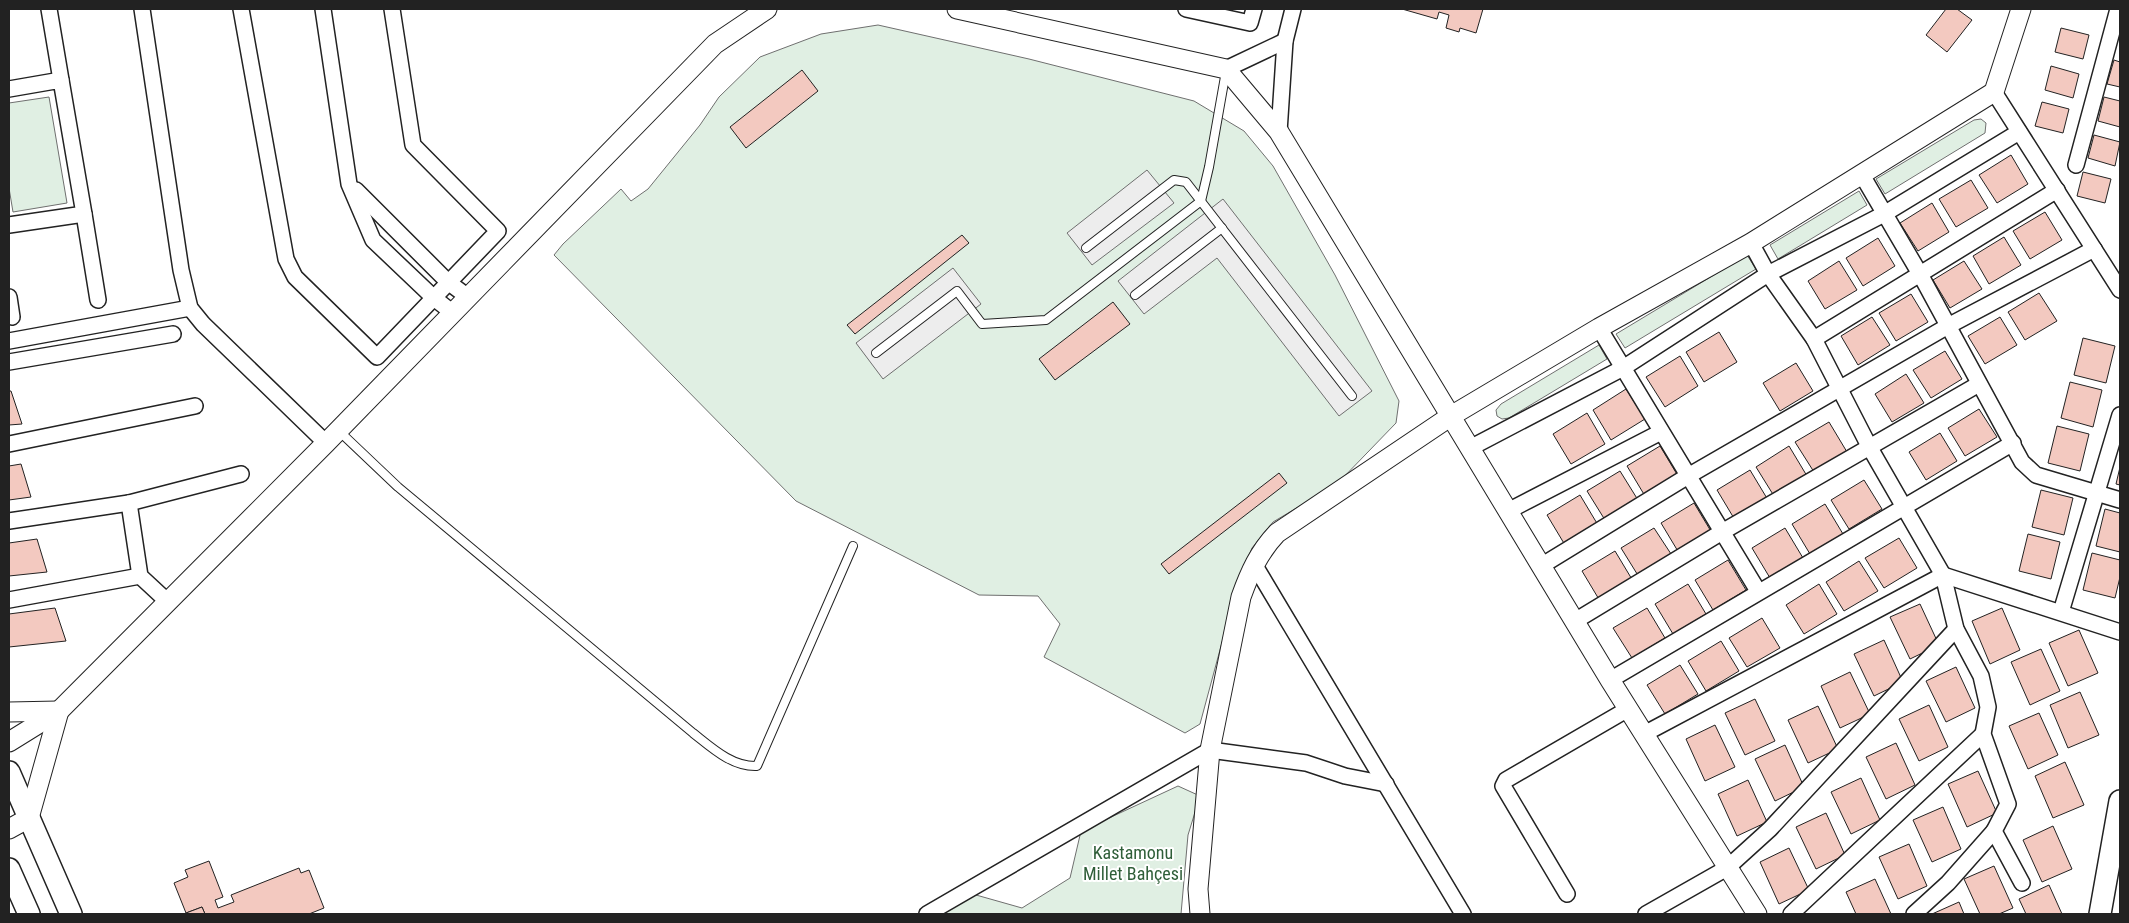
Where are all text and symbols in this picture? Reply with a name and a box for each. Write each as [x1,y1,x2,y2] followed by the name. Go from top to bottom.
[1083,842,1183,884] park label: Kastamonu Millet Bahçesi

